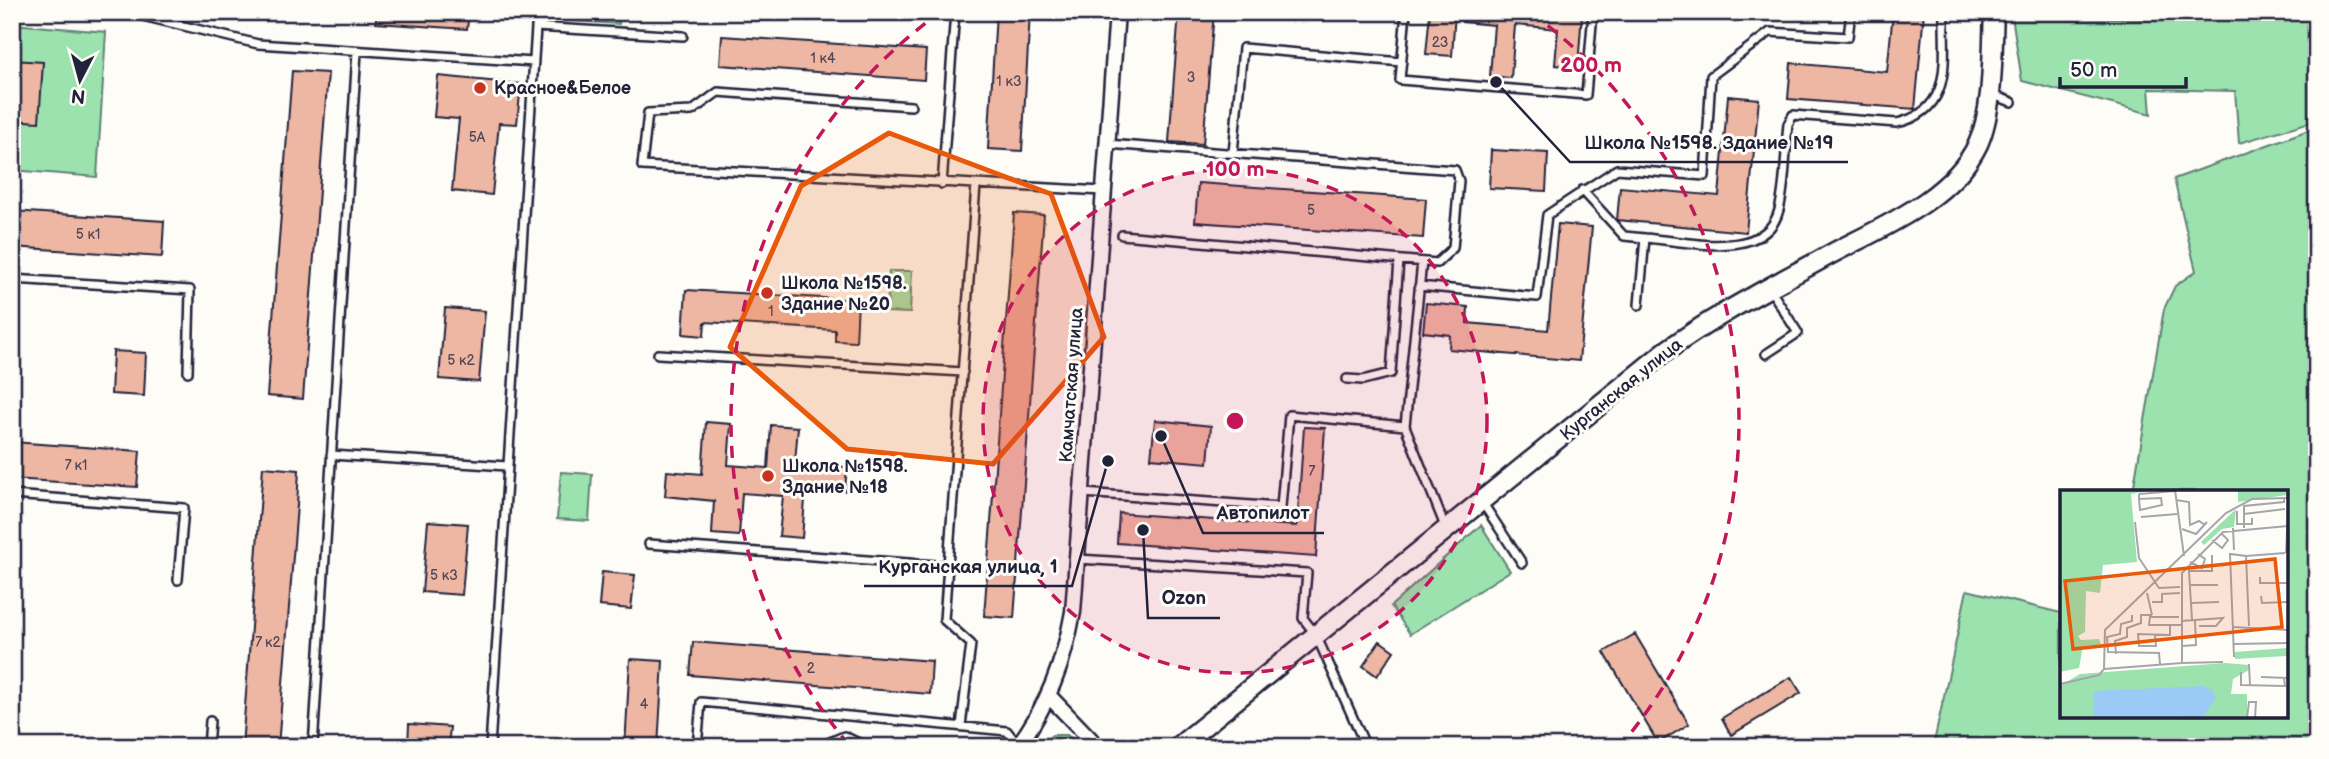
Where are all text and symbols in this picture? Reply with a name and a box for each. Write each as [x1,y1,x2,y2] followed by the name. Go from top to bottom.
[1432,34,1448,51] house number: 23
[46,46,116,116] north arrow
[2060,46,2186,90] scale bar
[810,50,836,67] house number: 1 к4
[1560,53,1622,78] text: 200 m
[2070,58,2117,83] text: 50 m
[1187,69,1195,86] house number: 3
[996,73,1022,90] house number: 1 к3
[494,78,631,99] place label: Красное&Белое
[472,80,488,96] marker: Красное&Белое
[70,83,87,108] text: N
[1570,122,1848,162] callout: Школа №1598. Здание №19
[469,129,486,146] house number: 5А
[1584,132,1834,155] text: Школа №1598. Здание №19
[1206,157,1264,182] text: 100 m
[1307,202,1315,219] house number: 5
[76,226,100,243] house number: 5 к1
[781,273,907,315] place label: Школа №1598. Здание №20
[759,285,775,301] marker: Школа №1598. Здание №20
[768,303,774,320] house number: 1
[1056,306,1087,463] street label: Камчатская улица
[1556,334,1687,445] street label: Курганская улица
[447,352,475,369] house number: 5 к2
[1223,409,1247,433] centre of rings
[782,456,908,498] place label: Школа №1598. Здание №18
[65,457,87,474] house number: 7 к1
[1309,463,1316,480] house number: 7
[760,468,776,484] marker: Школа №1598. Здание №18
[2060,490,2287,717] inset map
[1203,493,1324,533] callout: Автопилот
[1216,502,1309,525] text: Автопилот
[864,546,1072,586] callout: Курганская улица, 1
[878,556,1058,579] text: Курганская улица, 1
[430,567,458,584] house number: 5 к3
[1148,578,1220,618] callout: Ozon
[1162,587,1206,610] text: Ozon
[255,634,281,651] house number: 7 к2
[807,660,816,677] house number: 2
[640,696,649,713] house number: 4

